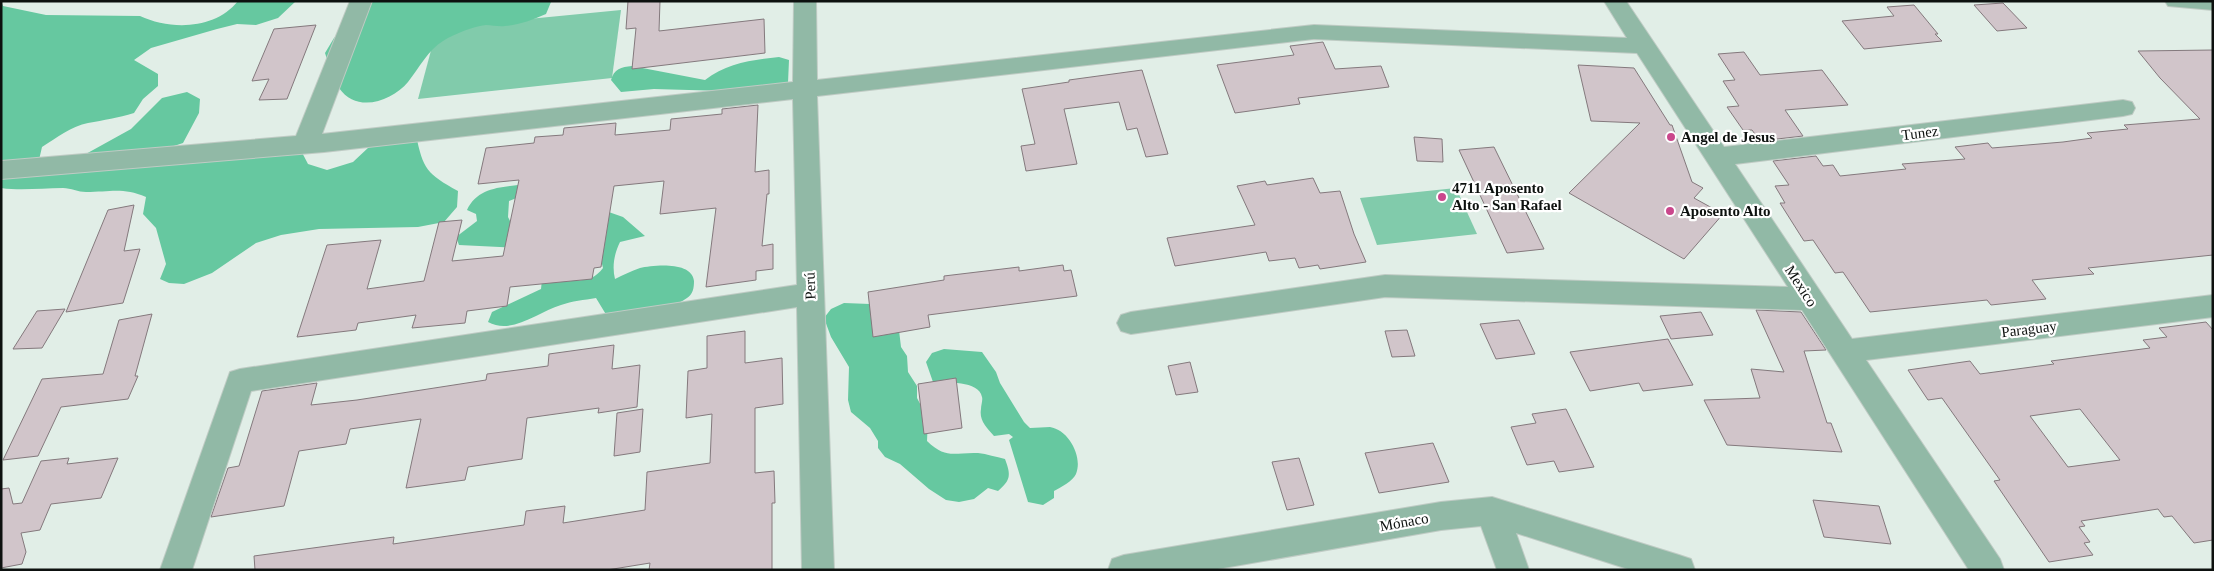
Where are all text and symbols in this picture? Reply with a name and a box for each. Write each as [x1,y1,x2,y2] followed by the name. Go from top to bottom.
[1901,123,1940,143] street label: Tunez
[1681,129,1775,145] place label: Angel de Jesus
[1665,131,1677,143] marker: Angel de Jesus
[1452,180,1562,213] place label: 4711 Aposento Alto - San Rafael
[1436,191,1448,203] marker: 4711 Aposento Alto - San Rafael
[1680,203,1770,219] place label: Aposento Alto
[1664,205,1676,217] marker: Aposento Alto
[1782,262,1820,310] street label: Mexico
[802,271,818,300] street label: Perú
[2000,318,2058,340] street label: Paraguay
[1378,510,1430,534] street label: Mónaco

